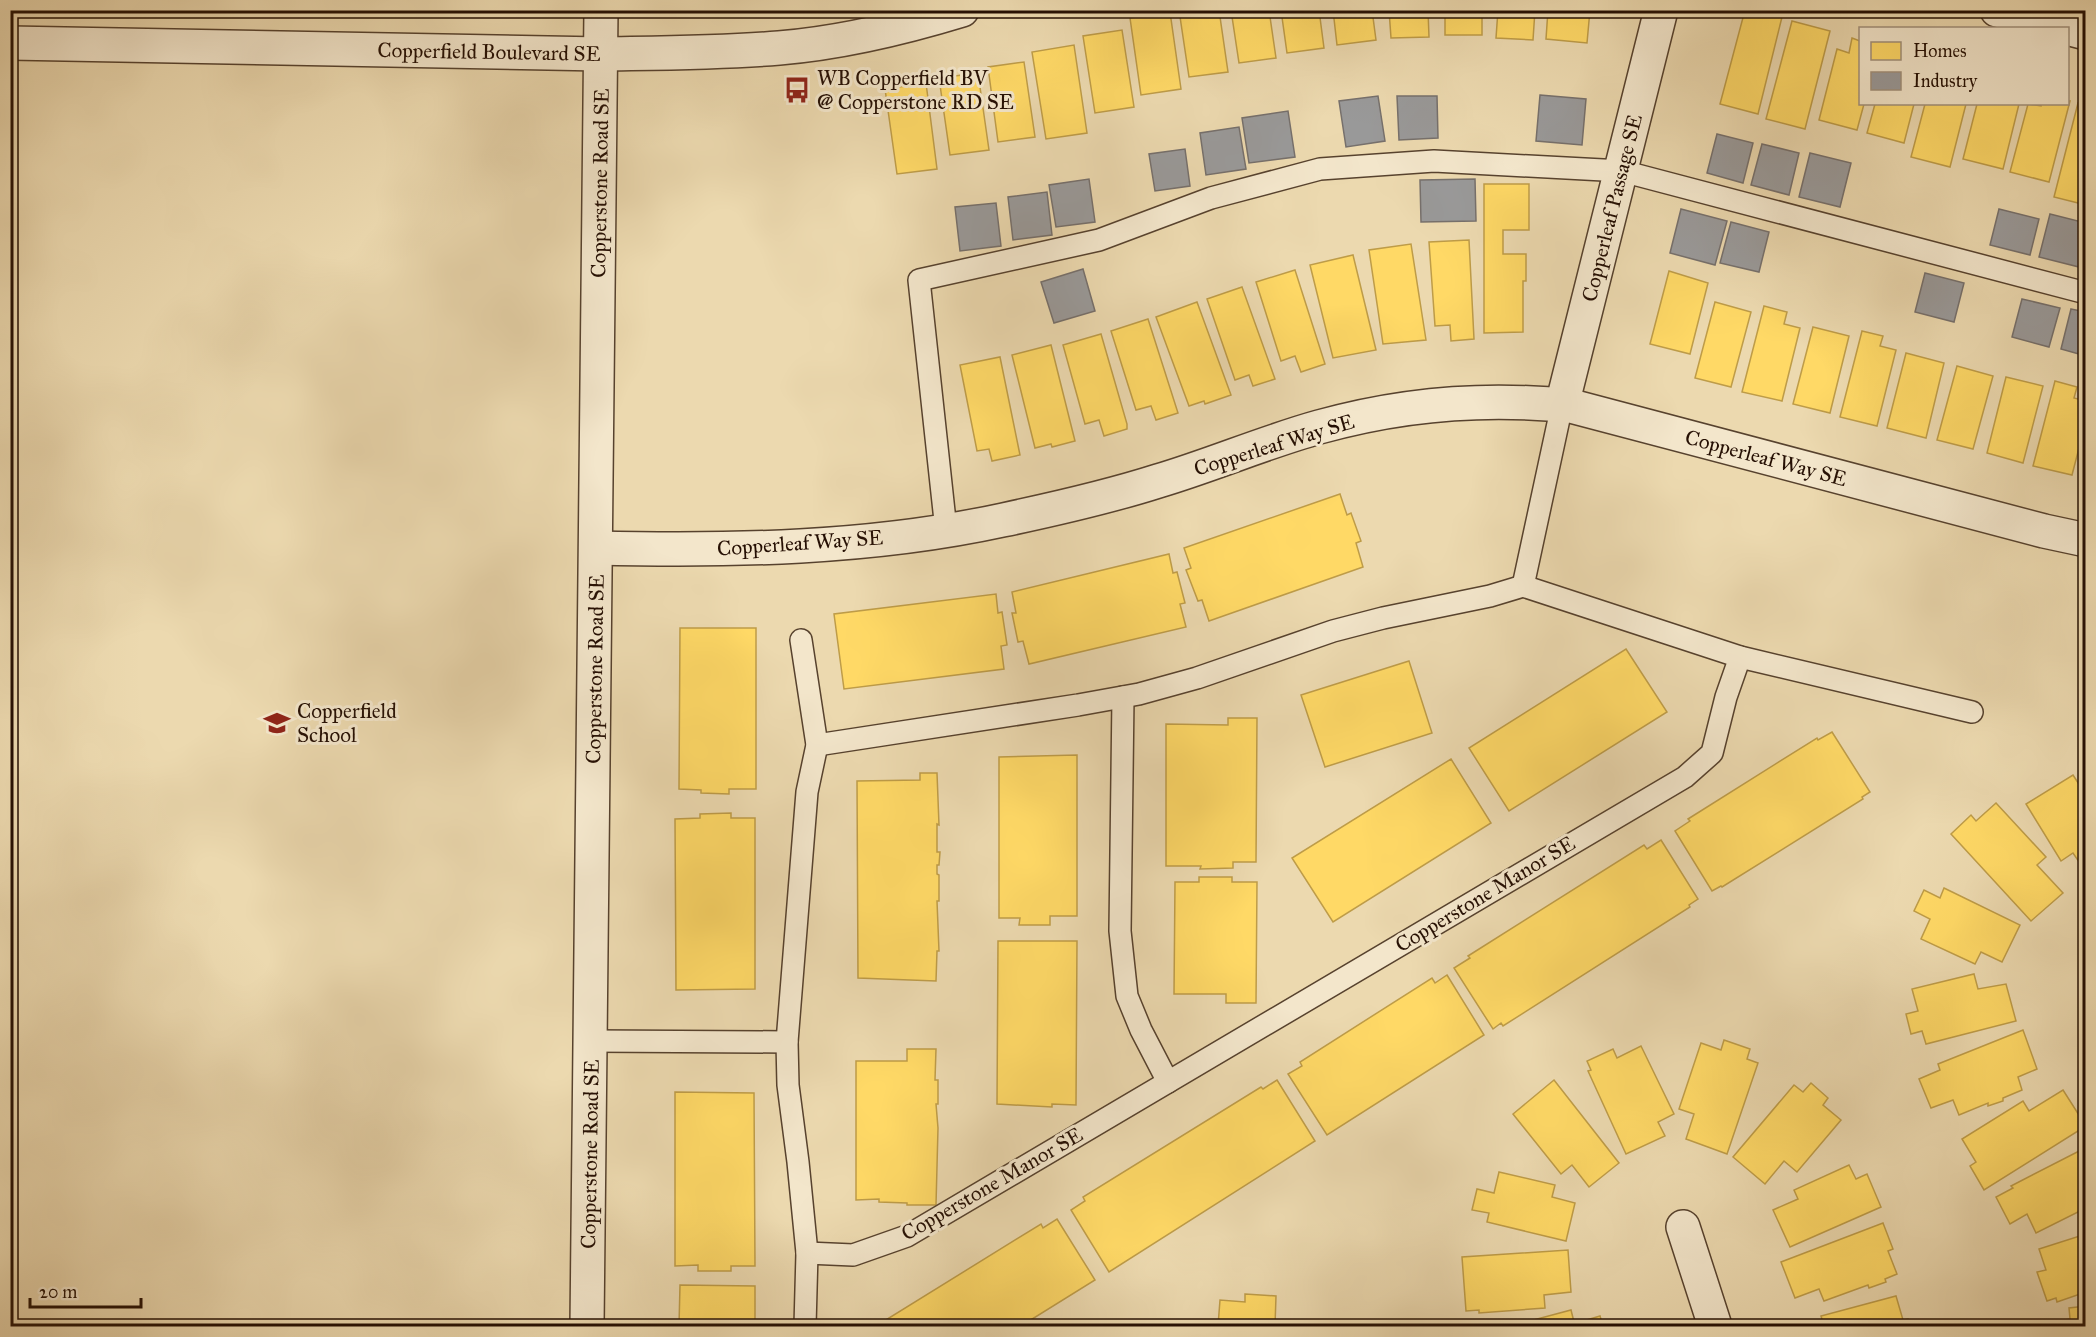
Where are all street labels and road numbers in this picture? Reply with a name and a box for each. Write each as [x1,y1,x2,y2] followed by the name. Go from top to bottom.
[377,37,601,67] street label: Copperfield Boulevard SE
[585,88,615,278] street label: Copperstone Road SE
[1576,112,1648,304] street label: Copperleaf Passage SE
[1191,408,1357,482] street label: Copperleaf Way SE
[1682,424,1850,492] street label: Copperleaf Way SE
[716,524,884,562] street label: Copperleaf Way SE
[580,574,610,764] street label: Copperstone Road SE
[1390,830,1580,958] street label: Copperstone Manor SE
[575,1059,605,1249] street label: Copperstone Road SE
[897,1121,1087,1247] street label: Copperstone Manor SE

